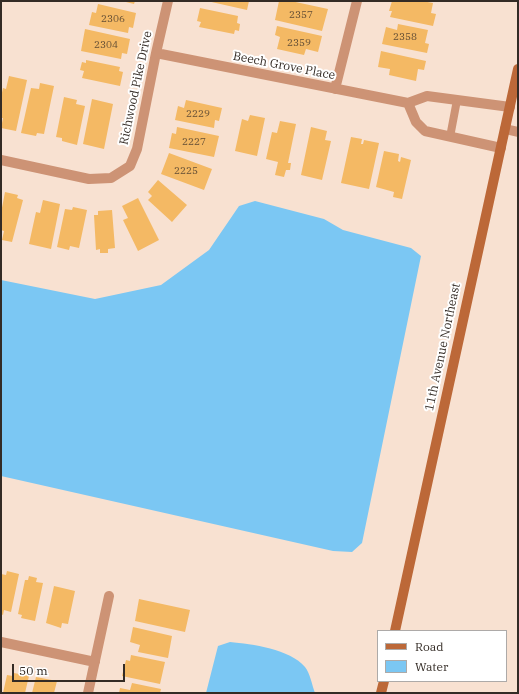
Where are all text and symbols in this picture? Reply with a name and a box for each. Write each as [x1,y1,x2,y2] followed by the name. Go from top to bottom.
[289,9,313,21] house number: 2357
[101,13,125,25] house number: 2306
[117,30,155,146] street label: Richwood Pike Drive
[393,31,417,43] house number: 2358
[287,37,311,49] house number: 2359
[94,39,118,51] house number: 2304
[232,49,336,83] street label: Beech Grove Place
[186,108,210,120] house number: 2229
[182,136,206,148] house number: 2227
[174,165,198,177] house number: 2225
[422,282,464,412] street label: 11th Avenue Northeast
[377,630,507,682] legend
[415,639,444,654] text: Road
[14,656,127,682] scale bar
[415,659,448,674] text: Water
[19,663,48,678] text: 50 m

